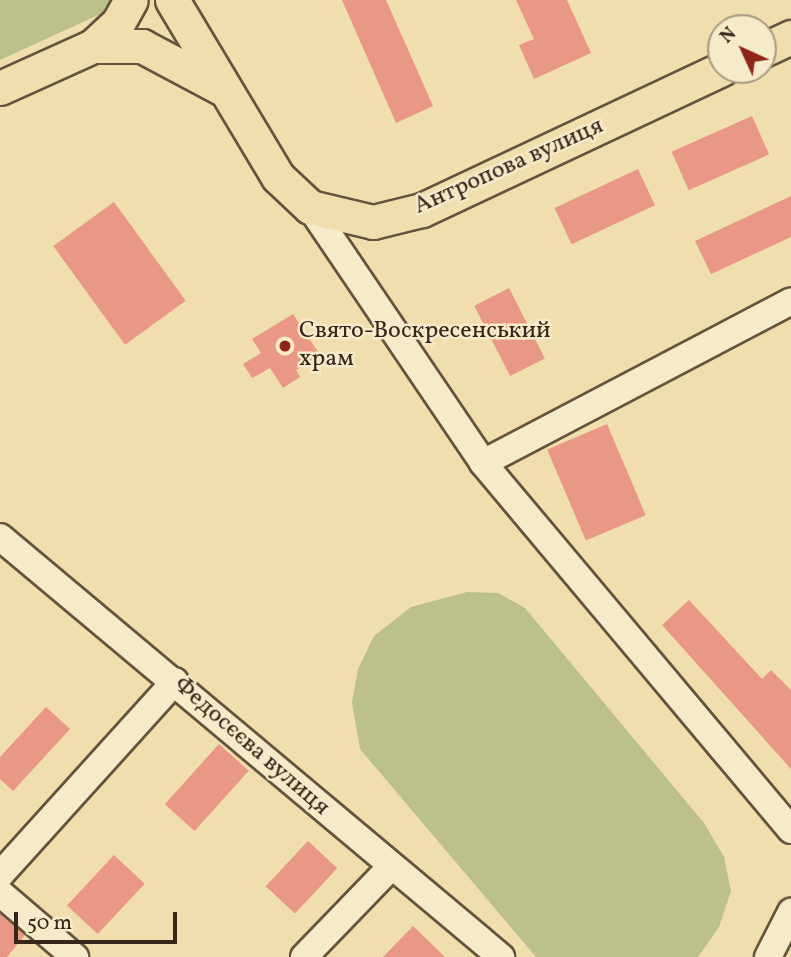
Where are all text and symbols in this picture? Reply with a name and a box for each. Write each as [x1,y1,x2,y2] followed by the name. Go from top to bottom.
[707,14,777,84] north arrow
[714,22,743,50] text: N
[410,112,608,222] street label: Антропова вулиця
[299,318,551,374] place label: Свято-Воскресенський храм
[277,338,293,354] marker: Свято-Воскресенський храм
[167,671,335,823] street label: Федосєєва вулиця
[18,898,180,942] scale bar
[27,909,72,938] text: 50 m

